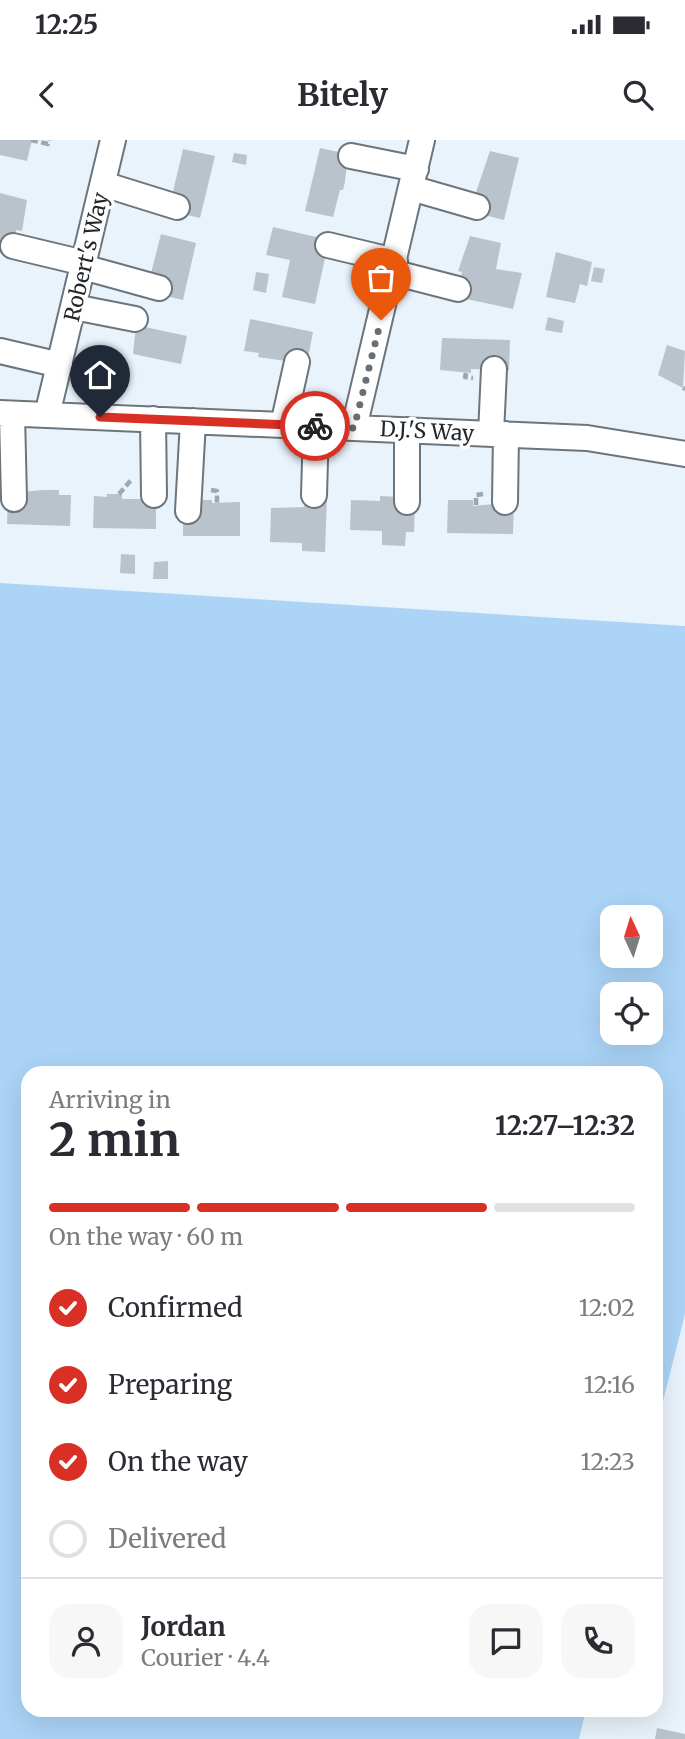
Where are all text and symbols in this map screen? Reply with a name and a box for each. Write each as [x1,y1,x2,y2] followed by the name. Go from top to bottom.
[35,8,98,41] text: 12:25
[297,75,388,115] text: Bitely
[28,76,66,114] icon: back
[619,76,657,114] icon: search
[58,189,114,324] street label: Robert's Way
[351,248,411,320] pin
[362,259,400,297] icon: bag
[70,345,130,417] pin
[81,356,119,394] icon: home
[280,391,350,461] courier
[296,407,334,445] icon: bike
[379,415,476,447] street label: D.J.'S Way
[600,905,663,968] north arrow
[600,905,663,1045] map controls
[600,982,663,1045] button: locate
[49,1085,171,1114] text: Arriving in
[495,1109,635,1142] text: 12:27–12:32
[49,1111,180,1169] text: 2 min
[49,1222,243,1251] text: On the way · 60 m
[49,1289,87,1327] icon: check
[108,1291,243,1324] text: Confirmed
[579,1293,635,1322] text: 12:02
[49,1366,87,1404] icon: check
[108,1368,232,1401] text: Preparing
[584,1370,635,1399] text: 12:16
[49,1443,87,1481] icon: check
[108,1445,248,1478] text: On the way
[580,1447,635,1476] text: 12:23
[108,1522,227,1555] text: Delivered
[49,1604,123,1678] button: person
[469,1604,543,1678] button: chat
[561,1604,635,1678] button: phone
[141,1610,226,1643] text: Jordan
[141,1643,270,1672] text: Courier · 4.4

